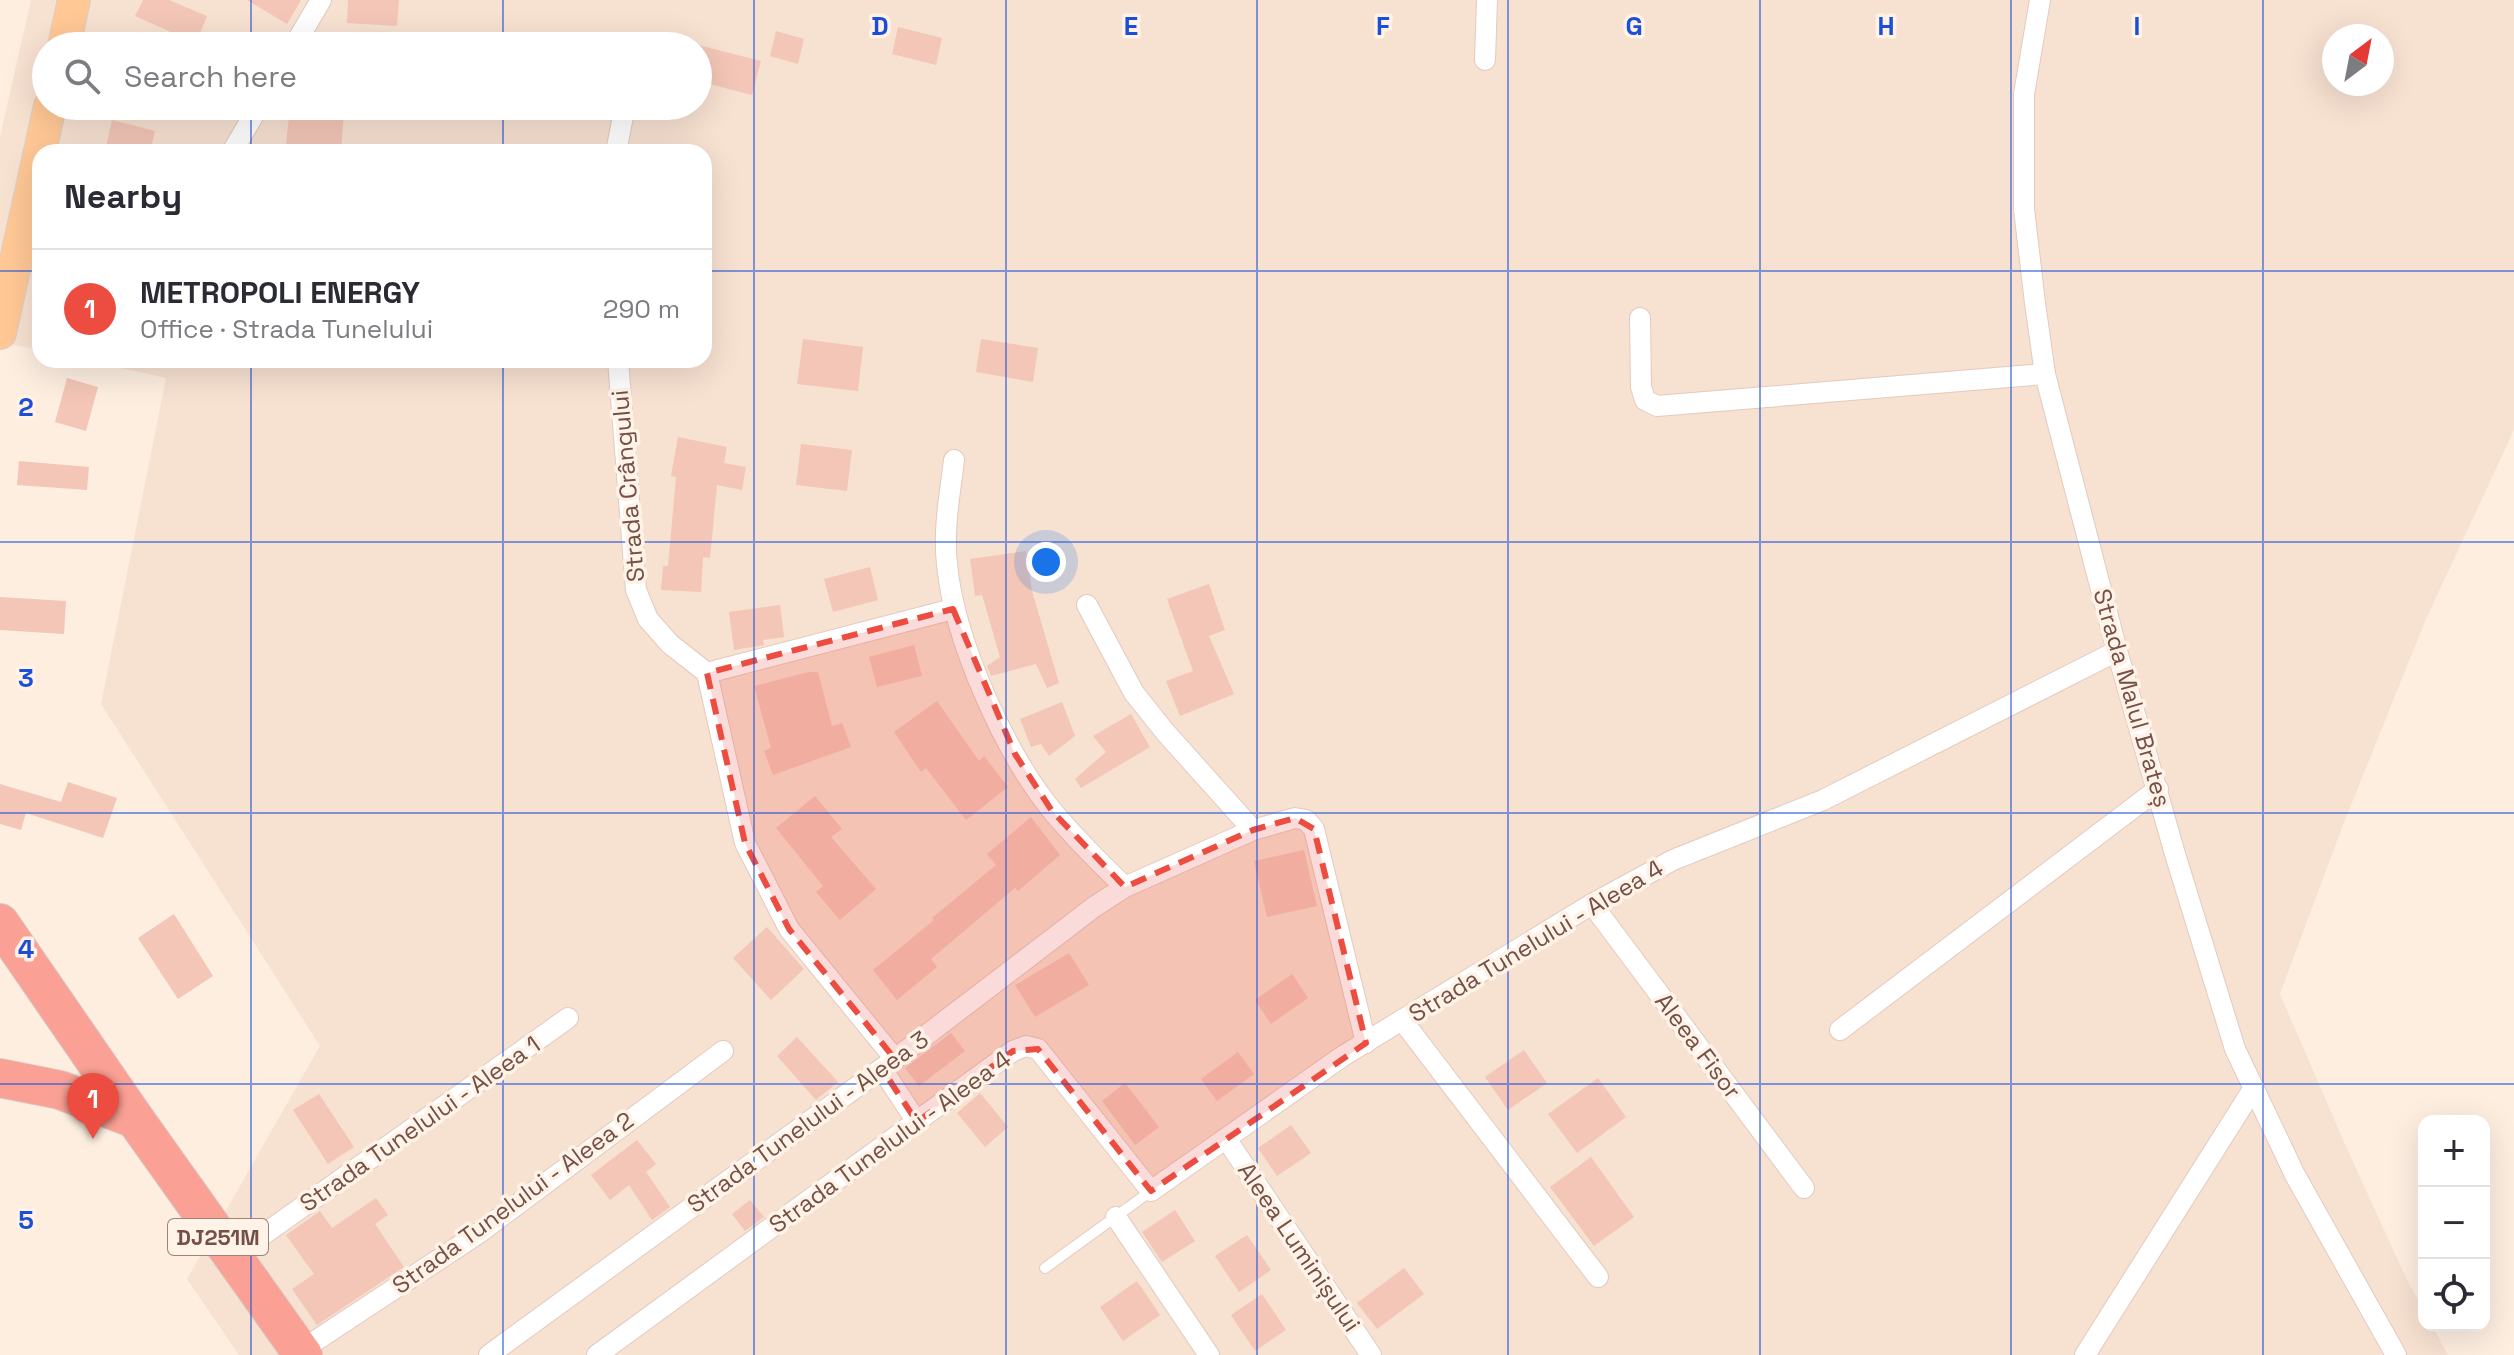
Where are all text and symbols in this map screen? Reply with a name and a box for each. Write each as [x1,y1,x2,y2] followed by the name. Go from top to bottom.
[871,9,889,43] text: D
[1124,9,1138,43] text: E
[1376,9,1390,43] text: F
[1625,9,1643,43] text: G
[1877,9,1895,43] text: H
[2134,9,2140,43] text: I
[2322,24,2394,96] north arrow
[32,32,712,120] search box
[60,54,104,98] icon: search
[124,57,297,96] text: Search here
[64,175,182,218] text: Nearby
[140,273,420,312] text: METROPOLI ENERGY
[84,292,96,326] text: 1
[603,292,680,326] text: 290 m
[140,312,433,346] text: Office · Strada Tunelului
[604,389,651,583] street label: Strada Crângului
[18,390,34,424] text: 2
[1026,542,1066,582] your location
[2087,585,2178,811] street label: Strada Malul Brateș
[18,661,34,695] text: 3
[1403,852,1669,1029] street label: Strada Tunelului - Aleea 4
[18,932,34,966] text: 4
[1648,987,1748,1105] street label: Aleea Fisor
[681,1024,935,1220] street label: Strada Tunelului - Aleea 3
[293,1029,546,1218] street label: Strada Tunelului - Aleea 1
[763,1043,1017,1240] street label: Strada Tunelului - Aleea 4
[67,1073,119,1139] pin: 1
[386,1105,640,1301] street label: Strada Tunelului - Aleea 2
[2418,1115,2490,1331] map controls
[2418,1115,2490,1187] button: +
[1231,1156,1368,1337] street label: Aleea Luminișului
[2418,1187,2490,1259] button: −
[18,1203,34,1237] text: 5
[168,1219,268,1255] road number: DJ251M
[2418,1259,2490,1331] button: locate

